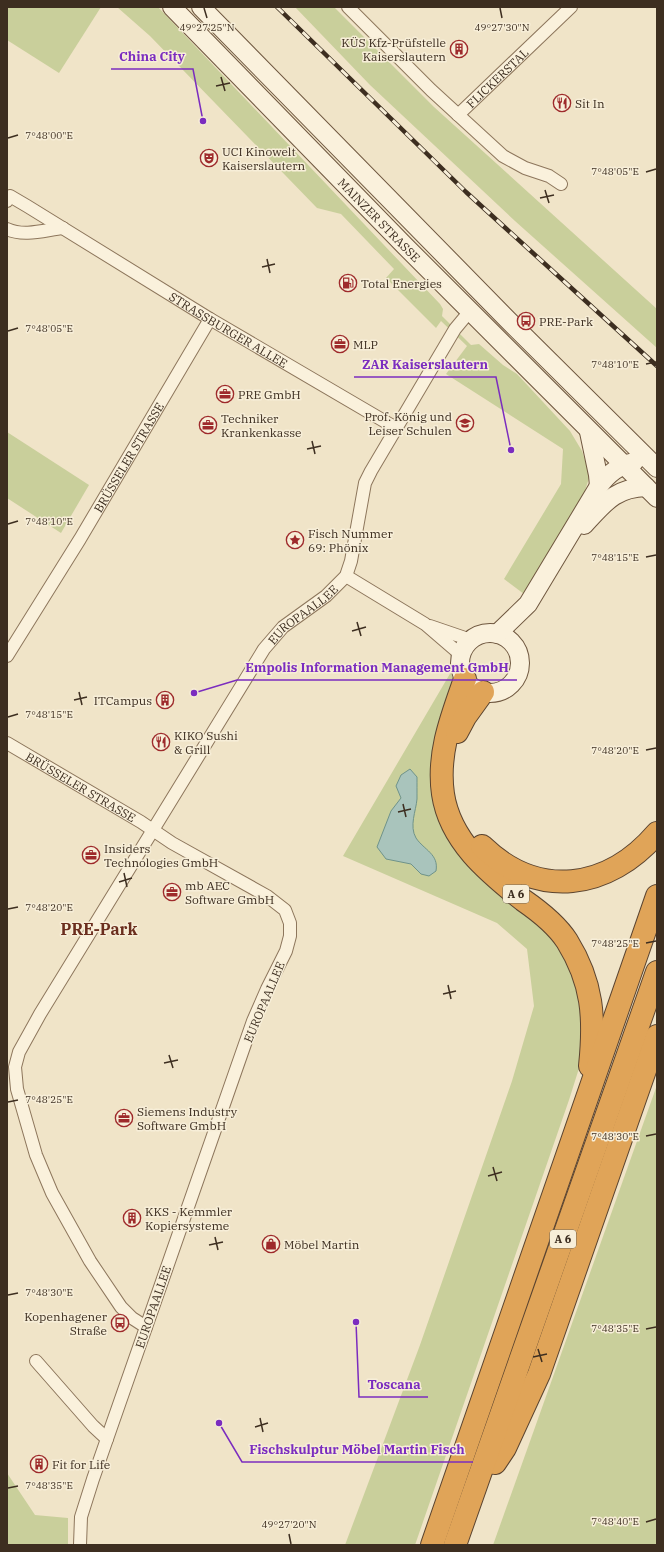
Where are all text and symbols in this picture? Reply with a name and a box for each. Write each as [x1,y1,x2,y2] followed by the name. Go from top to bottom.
[180,21,235,34] text: 49°27'25"N
[475,21,530,34] text: 49°27'30"N
[341,35,446,64] place label: KÜS Kfz-Prüfstelle Kaiserslautern
[449,39,469,59] building icon: KÜS Kfz-Prüfstelle Kaiserslautern
[111,44,193,69] callout: China City
[463,45,531,111] street label: FLICKERSTAL
[119,48,185,65] text: China City
[552,93,572,113] restaurant icon: Sit In
[575,96,605,111] place label: Sit In
[25,129,73,142] text: 7°48'00"E
[222,144,306,173] place label: UCI Kinowelt Kaiserslautern
[199,148,219,168] theatre icon: UCI Kinowelt Kaiserslautern
[591,165,639,178] text: 7°48'05"E
[335,175,424,265] street label: MAINZER STRASSE
[338,273,358,293] fuel station icon: Total Energies
[361,276,442,291] place label: Total Energies
[167,288,291,370] street label: STRASSBURGER ALLEE
[516,311,536,331] bus stop icon: PRE-Park
[539,314,593,329] place label: PRE-Park
[25,322,73,335] text: 7°48'05"E
[330,334,350,354] office icon: MLP
[353,337,378,352] place label: MLP
[354,352,496,377] callout: ZAR Kaiserslautern
[362,356,488,373] text: ZAR Kaiserslautern
[591,358,639,371] text: 7°48'10"E
[215,384,235,404] office icon: PRE GmbH
[238,387,301,402] place label: PRE GmbH
[90,399,167,515] street label: BRÜSSELER STRASSE
[364,409,452,438] place label: Prof. König und Leiser Schulen
[221,411,301,440] place label: Techniker Krankenkasse
[455,413,475,433] school or university icon: Prof. König und Leiser Schulen
[198,415,218,435] office icon: Techniker Krankenkasse
[25,515,73,528] text: 7°48'10"E
[308,526,393,555] place label: Fisch Nummer 69: Phönix
[285,530,305,550] place icon: Fisch Nummer 69: Phönix
[591,551,639,564] text: 7°48'15"E
[264,581,341,647] street label: EUROPAALLEE
[237,655,517,680] callout: Empolis Information Management GmbH
[245,659,509,676] text: Empolis Information Management GmbH
[155,690,175,710] building icon: ITCampus
[94,693,152,708] place label: ITCampus
[25,708,73,721] text: 7°48'15"E
[174,728,238,757] place label: KIKO Sushi & Grill
[151,732,171,752] restaurant icon: KIKO Sushi & Grill
[591,744,639,757] text: 7°48'20"E
[23,748,139,825] street label: BRÜSSELER STRASSE
[104,841,218,870] place label: Insiders Technologies GmbH
[81,845,101,865] office icon: Insiders Technologies GmbH
[185,878,274,907] place label: mb AEC Software GmbH
[162,882,182,902] office icon: mb AEC Software GmbH
[503,885,529,903] road number: A 6
[25,901,73,914] text: 7°48'20"E
[61,919,137,939] district label: PRE-Park
[591,937,639,950] text: 7°48'25"E
[240,959,288,1045] street label: EUROPAALLEE
[25,1093,73,1106] text: 7°48'25"E
[137,1104,238,1133] place label: Siemens Industry Software GmbH
[114,1108,134,1128] office icon: Siemens Industry Software GmbH
[591,1130,639,1143] text: 7°48'30"E
[145,1204,233,1233] place label: KKS - Kemmler Kopiersysteme
[122,1208,142,1228] building icon: KKS - Kemmler Kopiersysteme
[550,1230,576,1248] road number: A 6
[261,1234,281,1254] shop icon: Möbel Martin
[284,1237,360,1252] place label: Möbel Martin
[132,1264,174,1350] street label: EUROPAALLEE
[25,1286,73,1299] text: 7°48'30"E
[24,1309,108,1338] place label: Kopenhagener Straße
[110,1313,130,1333] bus stop icon: Kopenhagener Straße
[591,1322,639,1335] text: 7°48'35"E
[359,1372,428,1397] callout: Toscana
[367,1376,421,1393] text: Toscana
[242,1437,473,1462] callout: Fischskulptur Möbel Martin Fisch
[249,1441,465,1458] text: Fischskulptur Möbel Martin Fisch
[29,1454,49,1474] building icon: Fit for Life
[52,1457,110,1472] place label: Fit for Life
[25,1479,73,1492] text: 7°48'35"E
[591,1515,639,1528] text: 7°48'40"E
[262,1518,317,1531] text: 49°27'20"N

